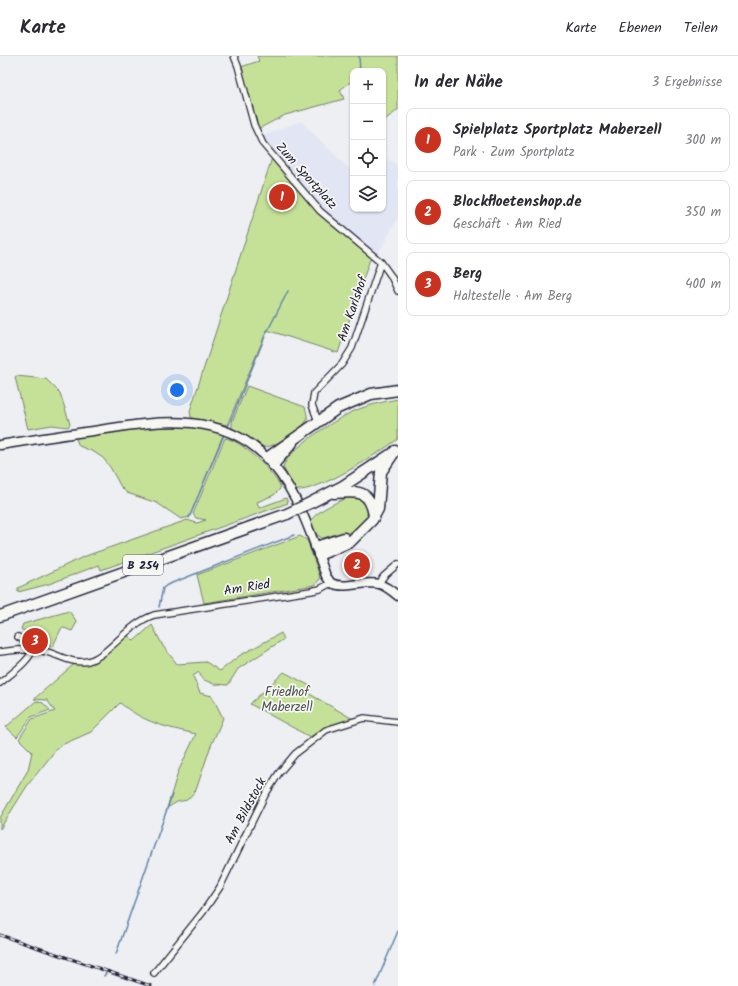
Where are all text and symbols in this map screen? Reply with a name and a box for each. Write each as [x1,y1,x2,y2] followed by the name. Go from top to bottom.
[20,13,66,43] text: Karte
[565,17,597,39] text: Karte
[619,17,662,39] text: Ebenen
[684,17,718,39] text: Teilen
[350,68,386,212] map controls
[350,68,386,104] button: +
[414,69,503,96] text: In der Nähe
[652,72,722,93] text: 3 Ergebnisse
[350,104,386,140] button: −
[453,118,662,142] text: Spielplatz Sportplatz Maberzell
[426,130,430,151] text: 1
[685,130,721,151] text: 300 m
[270,138,342,215] street label: Zum Sportplatz
[350,140,386,176] button: locate
[453,142,575,163] text: Park · Zum Sportplatz
[350,176,386,212] button: layers
[269,182,295,212] pin: 1
[453,190,582,214] text: Blockfloetenshop.de
[424,202,432,223] text: 2
[685,202,721,223] text: 350 m
[453,214,561,235] text: Geschäft · Am Ried
[453,262,482,286] text: Berg
[332,272,374,345] street label: Am Karlshof
[424,274,432,295] text: 3
[685,274,721,295] text: 400 m
[453,286,572,307] text: Haltestelle · Am Berg
[167,380,187,400] your location
[344,550,370,580] pin: 2
[123,555,163,575] road number: B 254
[222,574,272,602] street label: Am Ried
[22,626,48,656] pin: 3
[261,682,313,718] park label: Friedhof Maberzell
[220,773,273,848] street label: Am Bildstock

